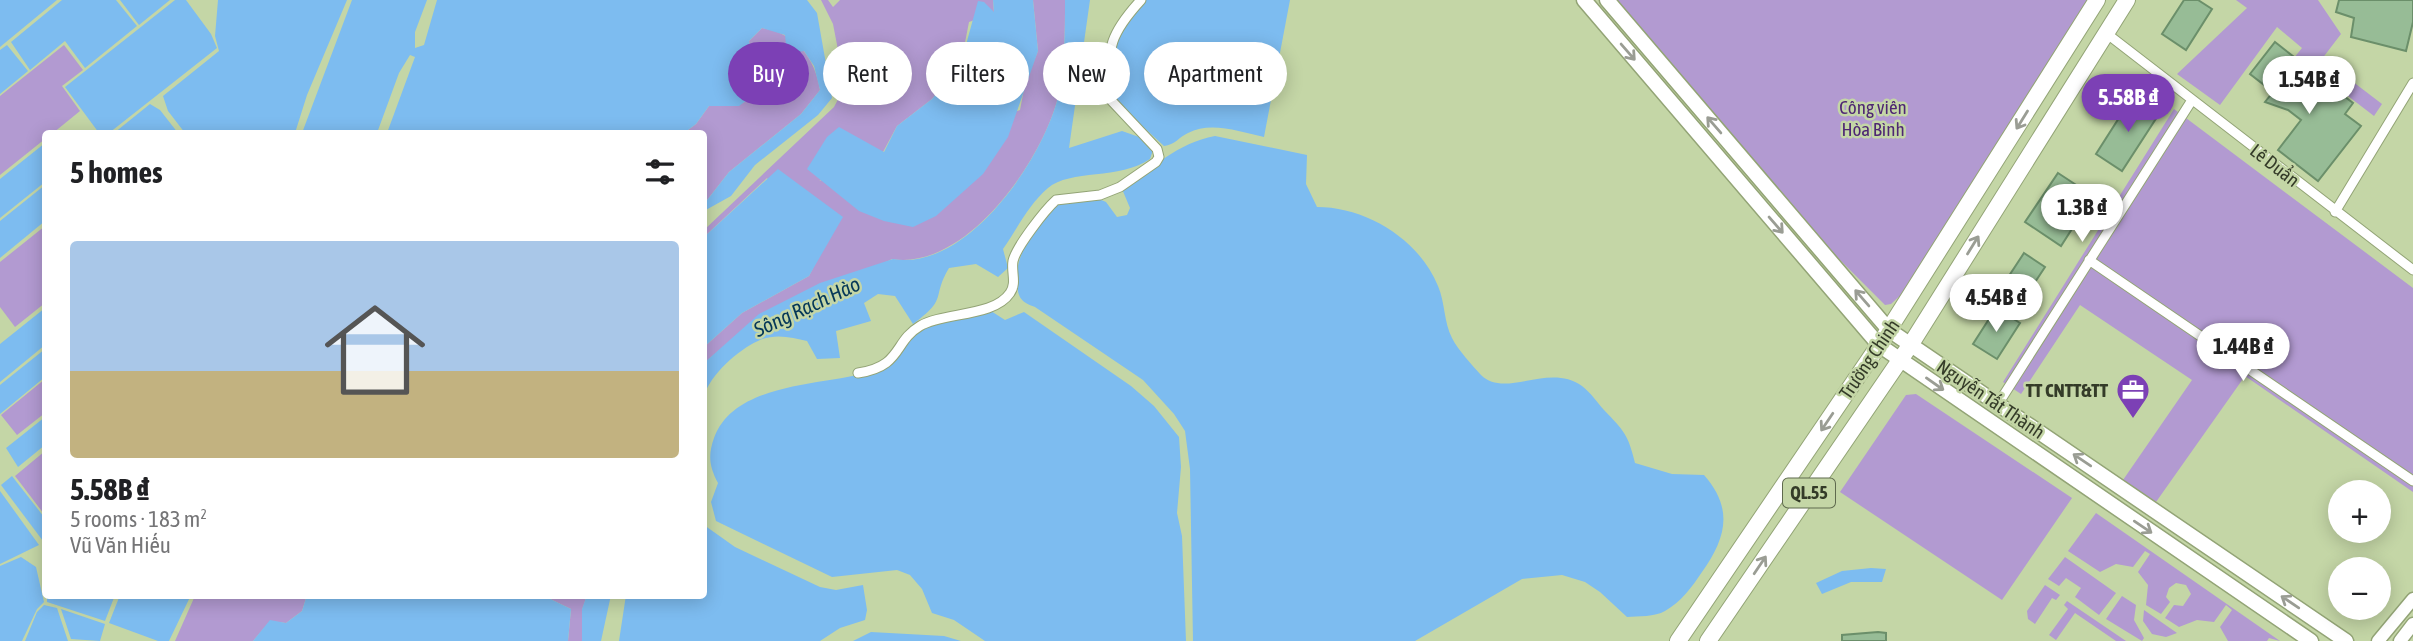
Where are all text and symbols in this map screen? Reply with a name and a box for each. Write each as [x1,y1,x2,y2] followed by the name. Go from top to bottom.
[728,42,809,105] chip: Buy
[823,42,912,105] chip: Rent
[926,42,1029,105] chip: Filters
[1043,42,1130,105] chip: New
[1144,42,1287,105] chip: Apartment
[1620,43,1636,61] one-way arrow
[2244,57,2374,116] pin: 1.54B ₫
[2279,66,2339,92] text: 1.54B ₫
[2063,74,2193,134] pin: 5.58B ₫
[2098,84,2158,110] text: 5.58B ₫
[1839,96,1907,140] park label: Công viên Hòa Bình
[2015,110,2029,129] one-way arrow
[1706,116,1722,134] one-way arrow
[2246,139,2304,191] street label: Lê Duẩn
[641,153,679,191] icon: filters
[70,155,163,189] text: 5 homes
[2025,184,2139,244] pin: 1.3B ₫
[2057,194,2107,220] text: 1.3B ₫
[1768,215,1784,233] one-way arrow
[1965,236,1980,255] one-way arrow
[749,271,864,342] water label: Sông Rạch Hào
[1931,274,2061,334] pin: 4.54B ₫
[1966,284,2026,310] text: 4.54B ₫
[312,287,438,413] icon: home
[1854,289,1870,307] one-way arrow
[1834,315,1904,403] street label: Trường Chinh
[2178,324,2308,383] pin: 1.44B ₫
[2213,333,2273,359] text: 1.44B ₫
[1933,355,2049,443] street label: Nguyễn Tất Thành
[2114,371,2152,420] office icon: TT CNTT&TT
[1925,377,1944,391] one-way arrow
[2026,379,2109,401] place label: TT CNTT&TT
[1820,412,1834,431] one-way arrow
[2073,453,2092,467] one-way arrow
[70,472,149,506] text: 5.58B ₫
[1783,478,1835,508] road number: QL.55
[2328,480,2391,620] map controls
[2328,480,2391,543] button: +
[70,506,207,532] text: 5 rooms · 183 m²
[2133,520,2152,534] one-way arrow
[70,532,171,558] text: Vũ Văn Hiếu
[1754,555,1768,575] one-way arrow
[2328,557,2391,620] button: −
[2281,595,2300,610] one-way arrow

